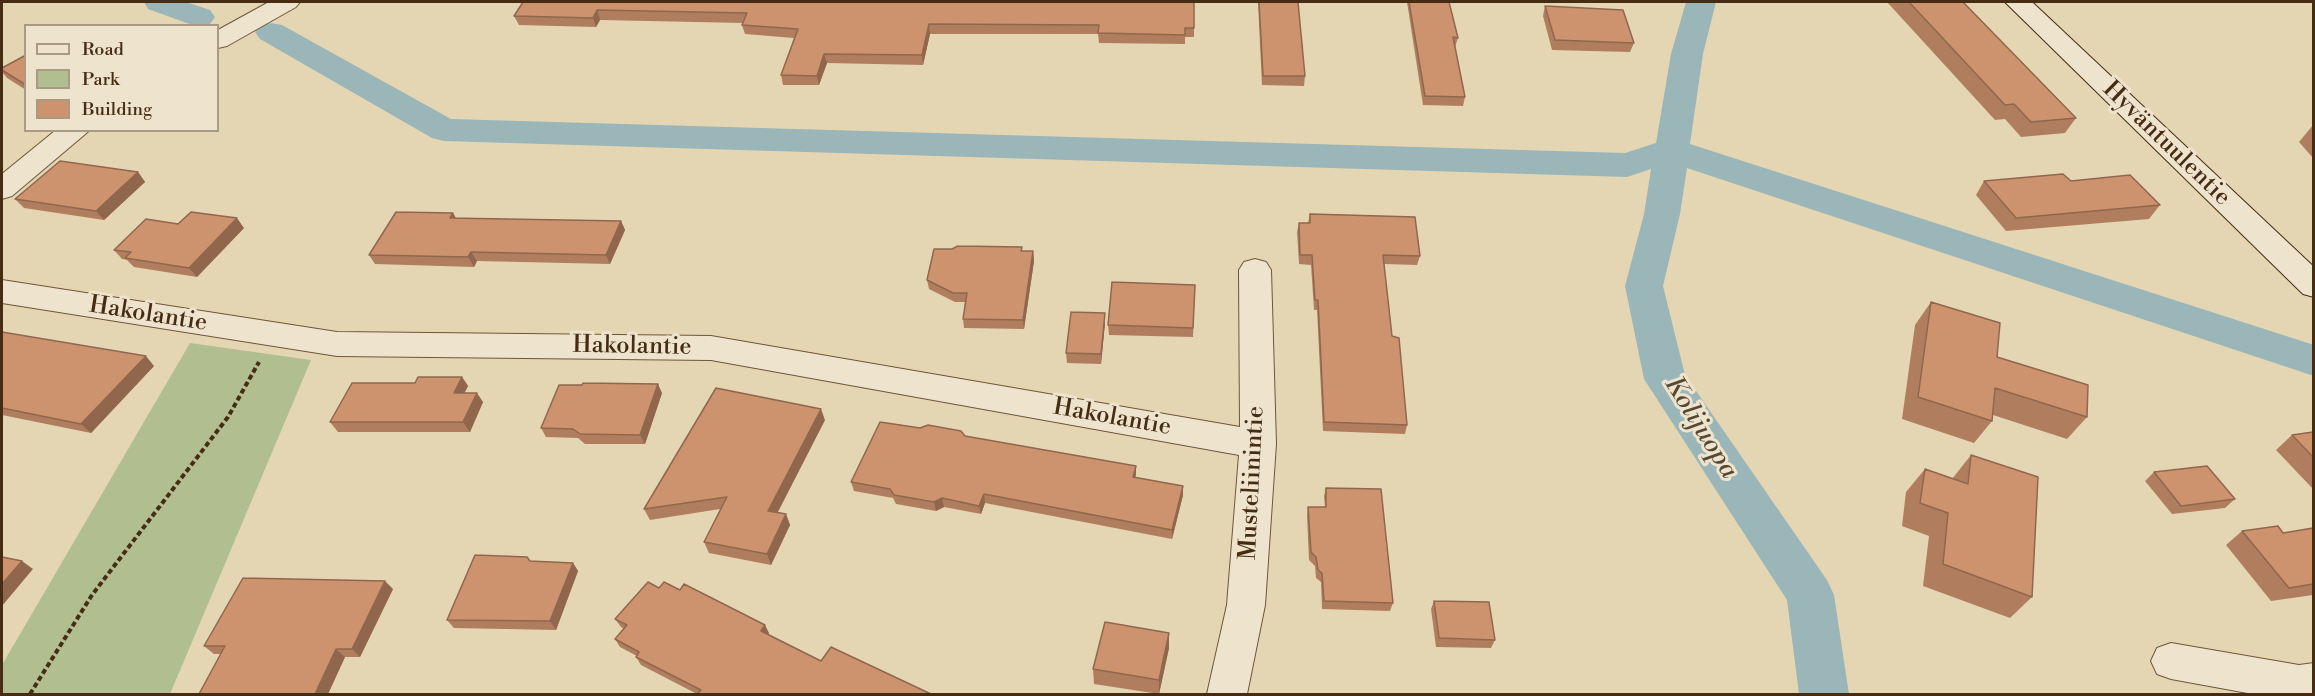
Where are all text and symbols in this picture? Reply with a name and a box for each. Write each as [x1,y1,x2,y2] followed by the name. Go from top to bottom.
[24,24,219,132] legend
[82,38,124,61] text: Road
[82,68,119,91] text: Park
[2096,76,2236,212] street label: Hyväntuulentie
[82,98,152,121] text: Building
[87,291,209,339] street label: Hakolantie
[572,332,692,362] street label: Hakolantie
[1656,371,1744,485] water label: Kolijuopa
[1051,393,1173,443] street label: Hakolantie
[1235,405,1271,561] street label: Musteliinintie

